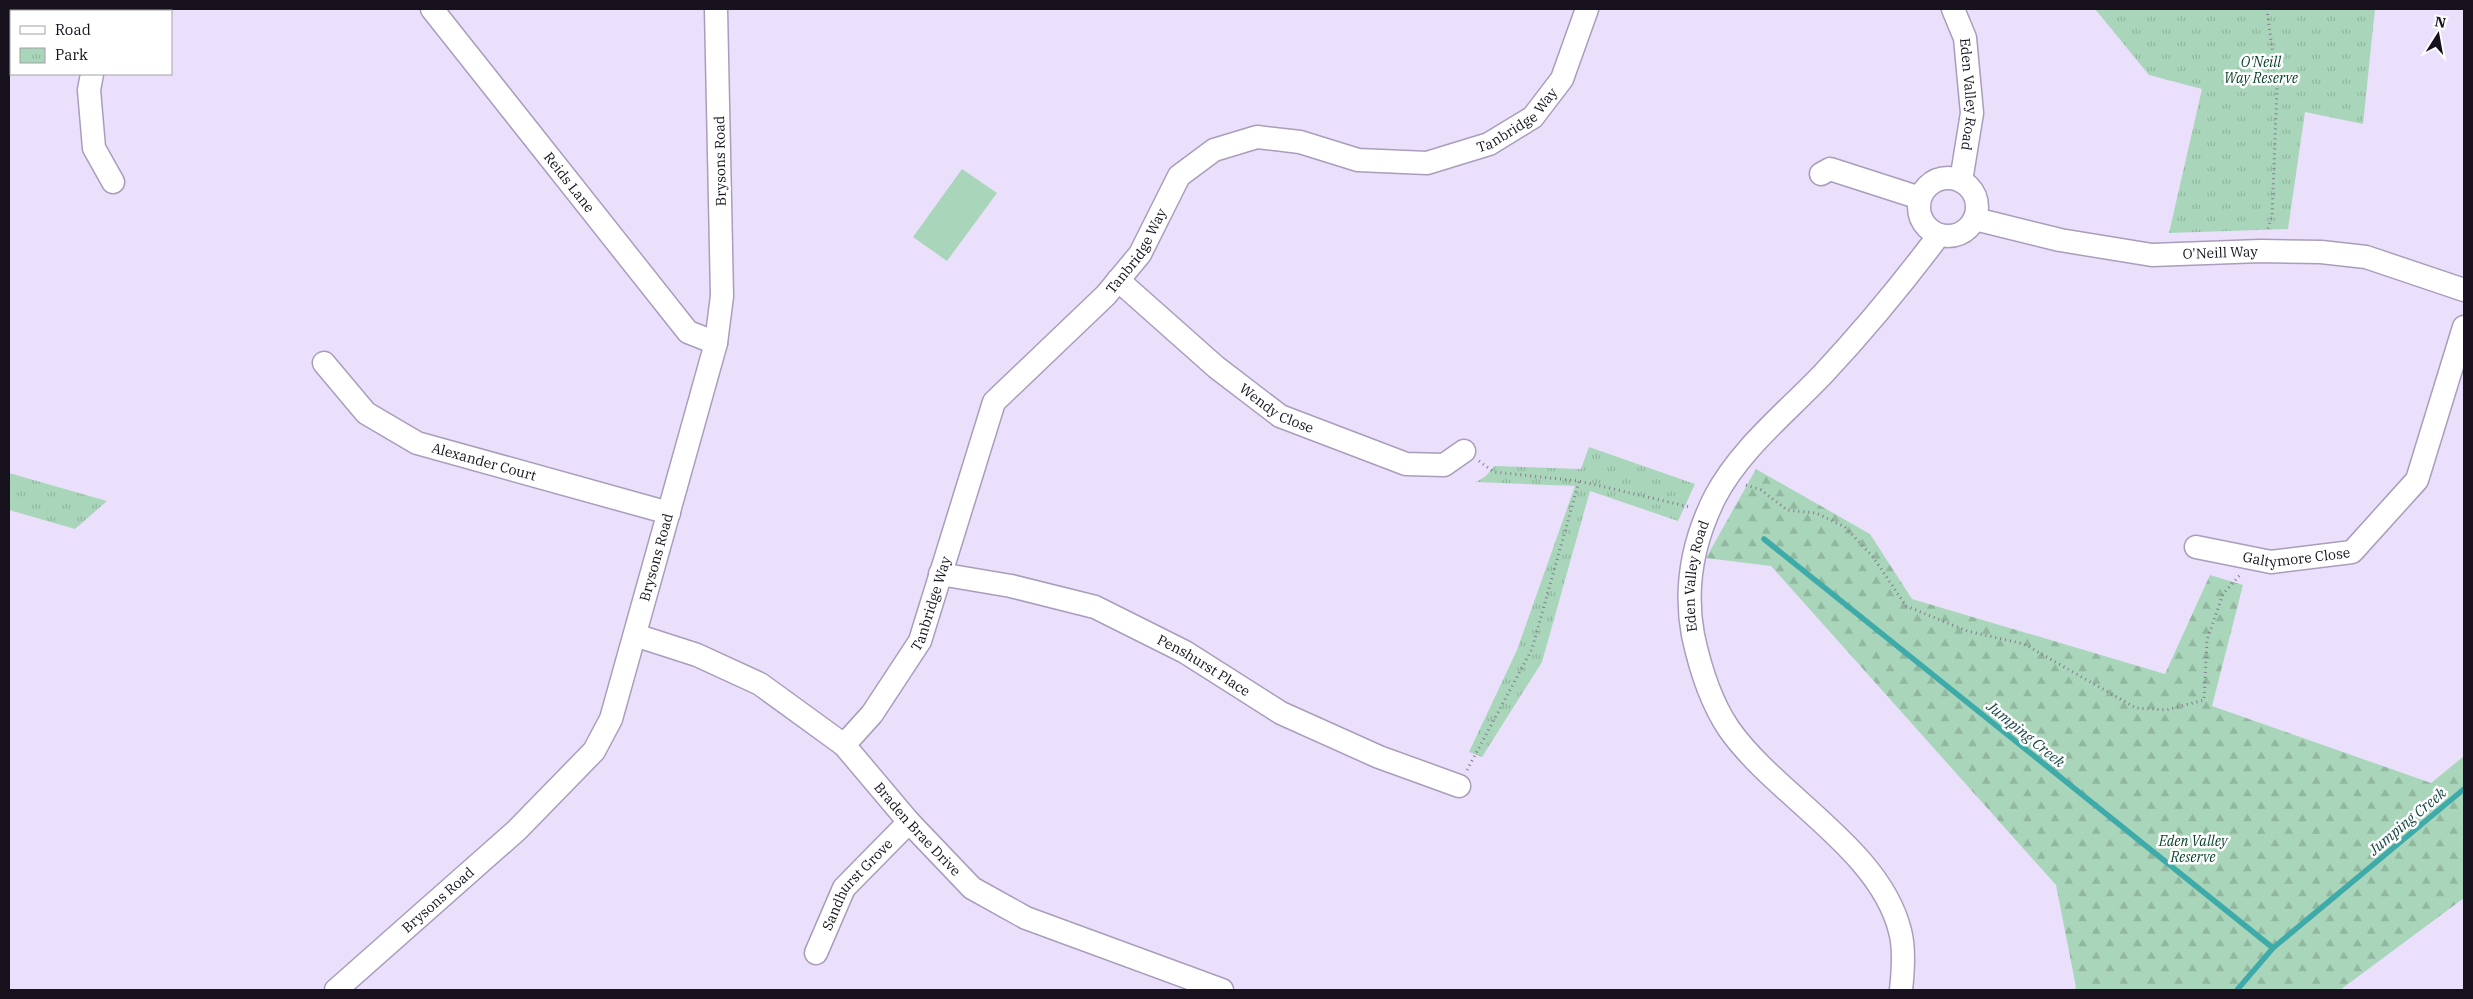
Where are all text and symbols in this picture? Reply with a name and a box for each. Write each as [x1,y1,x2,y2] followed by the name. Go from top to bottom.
[10,10,172,75] legend
[2413,10,2463,60] north arrow
[2433,12,2448,32] text: N
[55,20,91,39] text: Road
[1956,37,1981,152] street label: Eden Valley Road
[55,45,88,64] text: Park
[2224,53,2299,87] park label: O'Neill Way Reserve
[1474,84,1561,156] street label: Tanbridge Way
[710,115,730,206] street label: Brysons Road
[540,148,599,216] street label: Reids Lane
[1102,205,1171,297] street label: Tanbridge Way
[2182,242,2259,263] street label: O'Neill Way
[1236,379,1316,437] street label: Wendy Close
[430,439,538,485] street label: Alexander Court
[635,511,677,603] street label: Brysons Road
[1680,517,1713,633] street label: Eden Valley Road
[2241,543,2351,571] street label: Galtymore Close
[907,554,955,655] street label: Tanbridge Way
[1154,631,1254,700] street label: Penshurst Place
[1982,696,2069,771] water label: Jumping Creek
[870,778,965,880] street label: Braden Brae Drive
[2364,783,2450,860] water label: Jumping Creek
[2158,832,2229,866] park label: Eden Valley Reserve
[818,835,896,933] street label: Sandhurst Grove
[398,863,478,937] street label: Brysons Road

